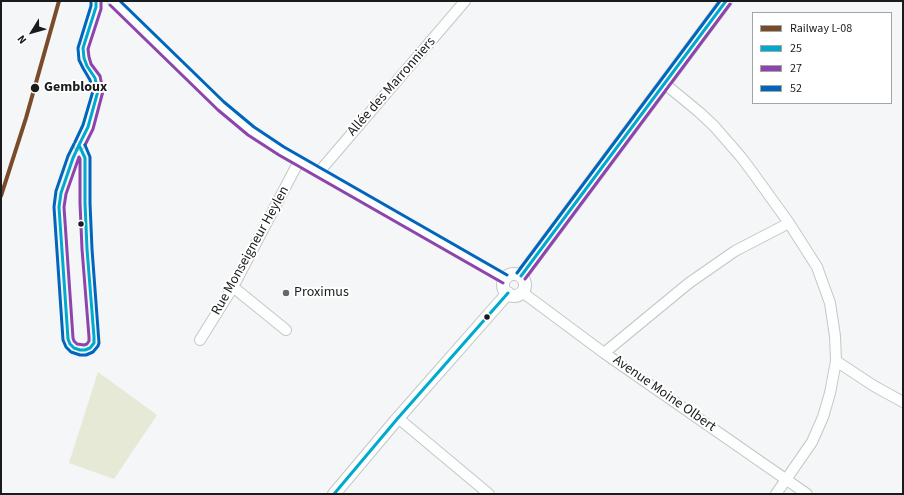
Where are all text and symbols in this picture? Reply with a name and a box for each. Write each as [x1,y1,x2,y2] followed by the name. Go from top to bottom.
[12,12,52,52] north arrow
[752,12,892,104] legend
[790,20,852,37] text: Railway L-08
[14,32,30,47] text: N
[344,34,440,140] street label: Allée des Marronniers
[790,40,802,57] text: 25
[790,60,802,77] text: 27
[44,80,107,96] place label: Gembloux
[790,80,802,97] text: 52
[29,82,41,94] marker: Gembloux
[209,184,293,318] street label: Rue Monseigneur Heylen
[76,219,86,229] unlabelled marker
[294,285,349,301] place label: Proximus
[281,288,291,298] marker: Proximus
[482,312,492,322] unlabelled marker
[609,352,719,436] street label: Avenue Moine Olbert

